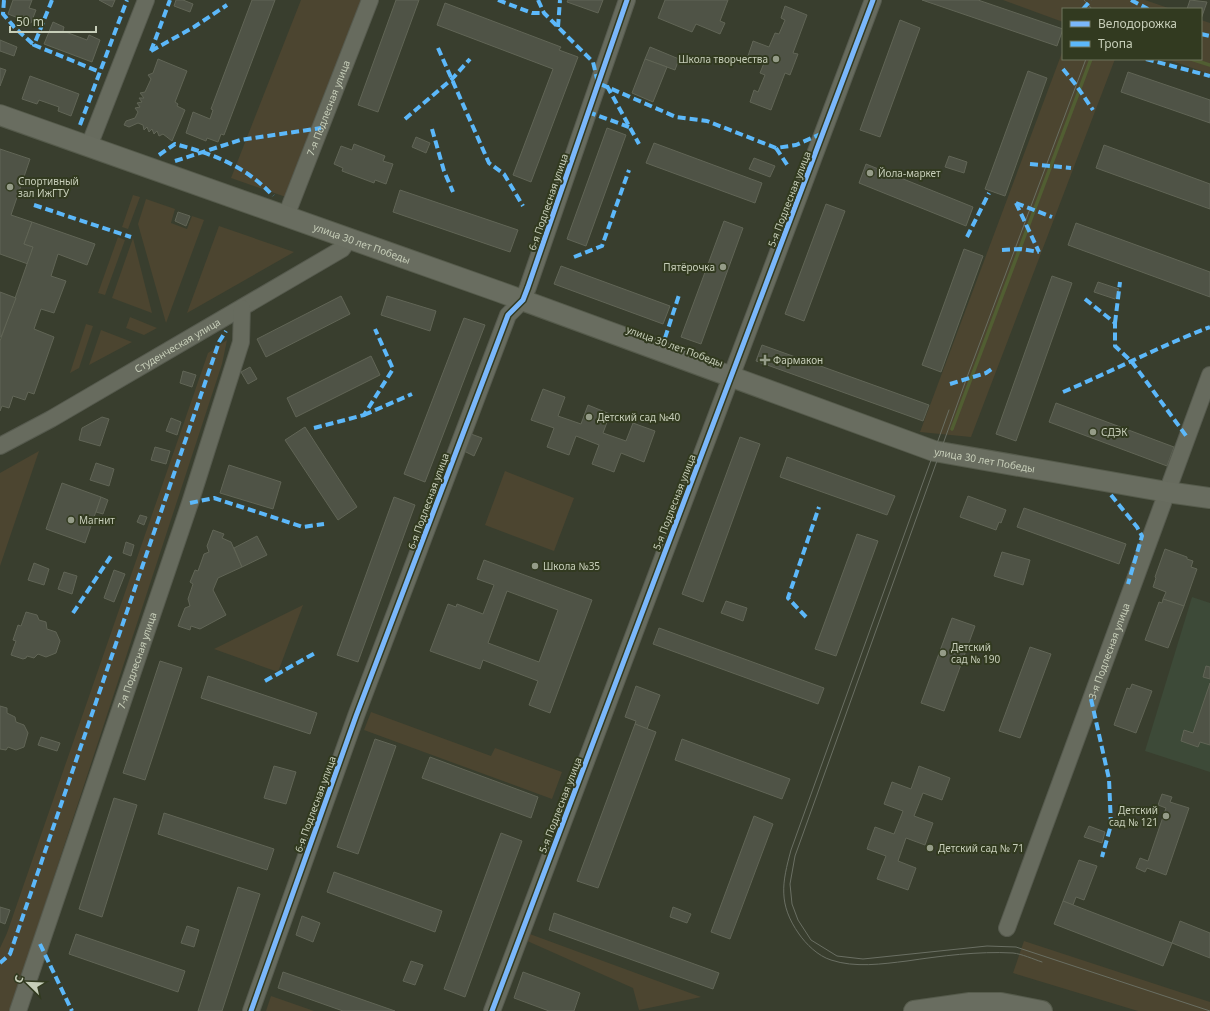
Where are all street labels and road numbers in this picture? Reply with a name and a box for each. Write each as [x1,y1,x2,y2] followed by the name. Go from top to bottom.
[303,58,353,158] street label: 7-я Подлесная улица
[764,149,814,249] street label: 5-я Подлесная улица
[525,152,571,252] street label: 6-я Подлесная улица
[312,220,412,267] street label: улица 30 лет Победы
[132,315,223,376] street label: Студенческая улица
[625,322,725,370] street label: улица 30 лет Победы
[933,444,1036,476] street label: улица 30 лет Победы
[404,451,452,551] street label: 6-я Подлесная улица
[649,452,699,552] street label: 5-я Подлесная улица
[1085,601,1133,701] street label: 3-я Подлесная улица
[114,610,160,711] street label: 7-я Подлесная улица
[291,754,339,854] street label: 6-я Подлесная улица
[535,755,585,855] street label: 5-я Подлесная улица

